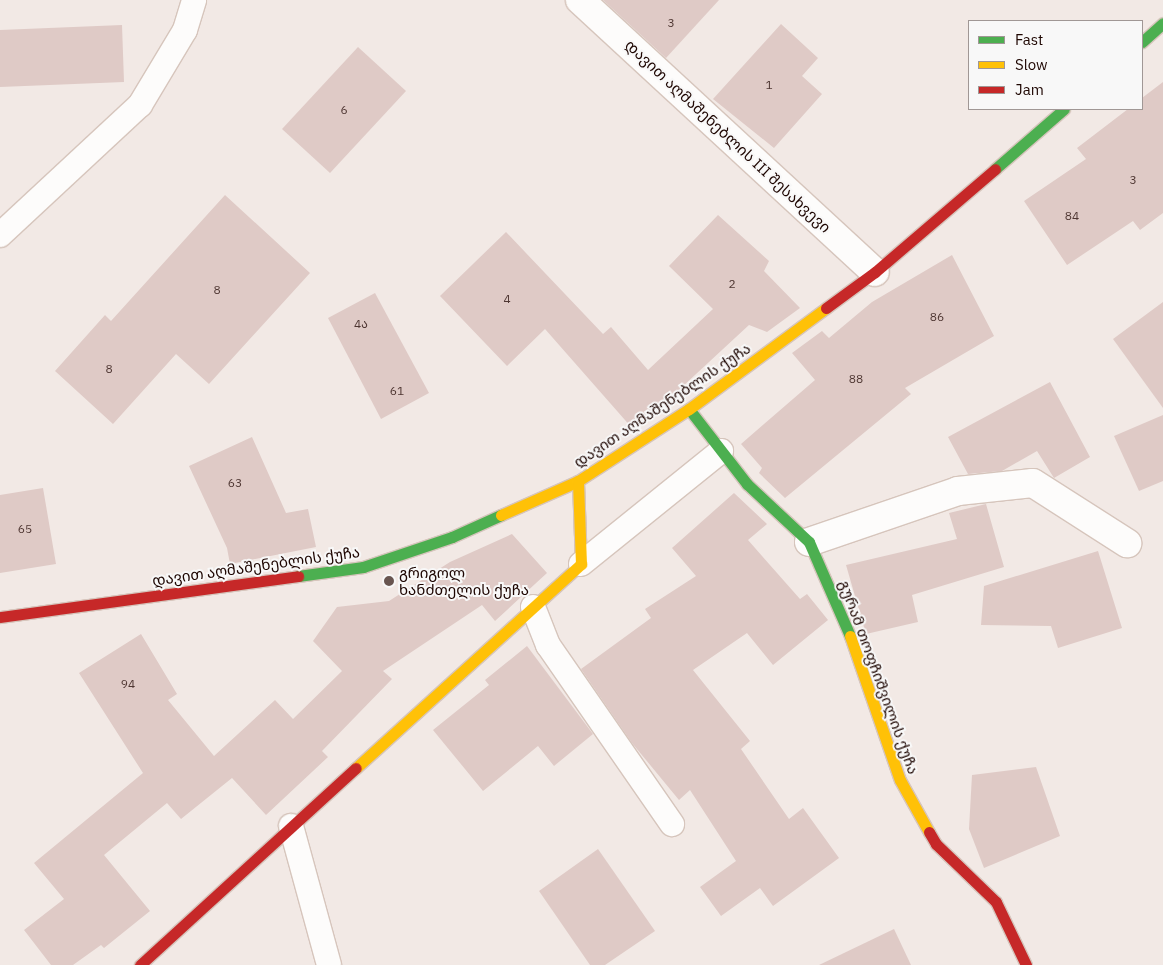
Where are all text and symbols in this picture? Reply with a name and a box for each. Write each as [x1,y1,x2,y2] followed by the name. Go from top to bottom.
[667,16,675,30] house number: 3
[968,20,1143,110] legend
[1015,30,1043,49] text: Fast
[622,36,834,236] street label: დავით აღმაშენებლის III შესახვევი
[1015,55,1048,74] text: Slow
[765,78,773,92] house number: 1
[1015,80,1044,99] text: Jam
[340,103,348,117] house number: 6
[1129,173,1137,187] house number: 3
[1065,209,1079,223] house number: 84
[728,277,736,291] house number: 2
[213,283,221,297] house number: 8
[503,292,511,306] house number: 4
[930,310,944,324] house number: 86
[354,317,368,331] house number: 4ა
[570,339,754,471] street label: დავით აღმაშენებლის ქუჩა
[105,362,113,376] house number: 8
[849,372,863,386] house number: 88
[390,384,404,398] house number: 61
[228,476,242,490] house number: 63
[18,522,32,536] house number: 65
[151,543,361,589] street label: დავით აღმაშენებლის ქუჩა
[399,563,529,598] place label: გრიგოლ ხანძთელის ქუჩა
[383,575,395,587] marker: გრიგოლ ხანძთელის ქუჩა
[835,578,923,776] street label: გურამ თოფჩიშვილის ქუჩა
[121,677,135,691] house number: 94

